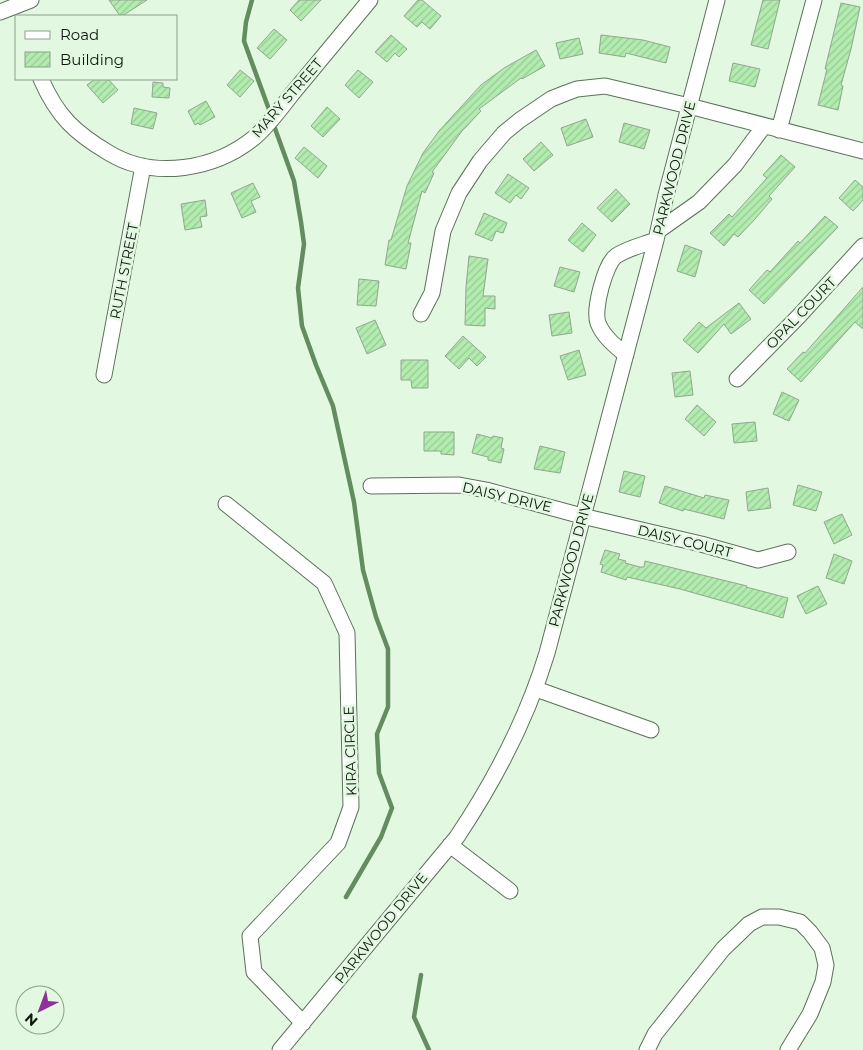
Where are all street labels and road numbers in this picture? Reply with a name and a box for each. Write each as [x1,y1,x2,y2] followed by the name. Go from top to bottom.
[248,55,326,141] street label: MARY STREET
[649,99,699,237] street label: PARKWOOD DRIVE
[106,221,142,321] street label: RUTH STREET
[762,273,840,353] street label: OPAL COURT
[461,478,553,516] street label: DAISY DRIVE
[545,491,597,629] street label: PARKWOOD DRIVE
[636,521,734,561] street label: DAISY COURT
[339,706,361,796] street label: KIRA CIRCLE
[331,869,431,987] street label: PARKWOOD DRIVE

